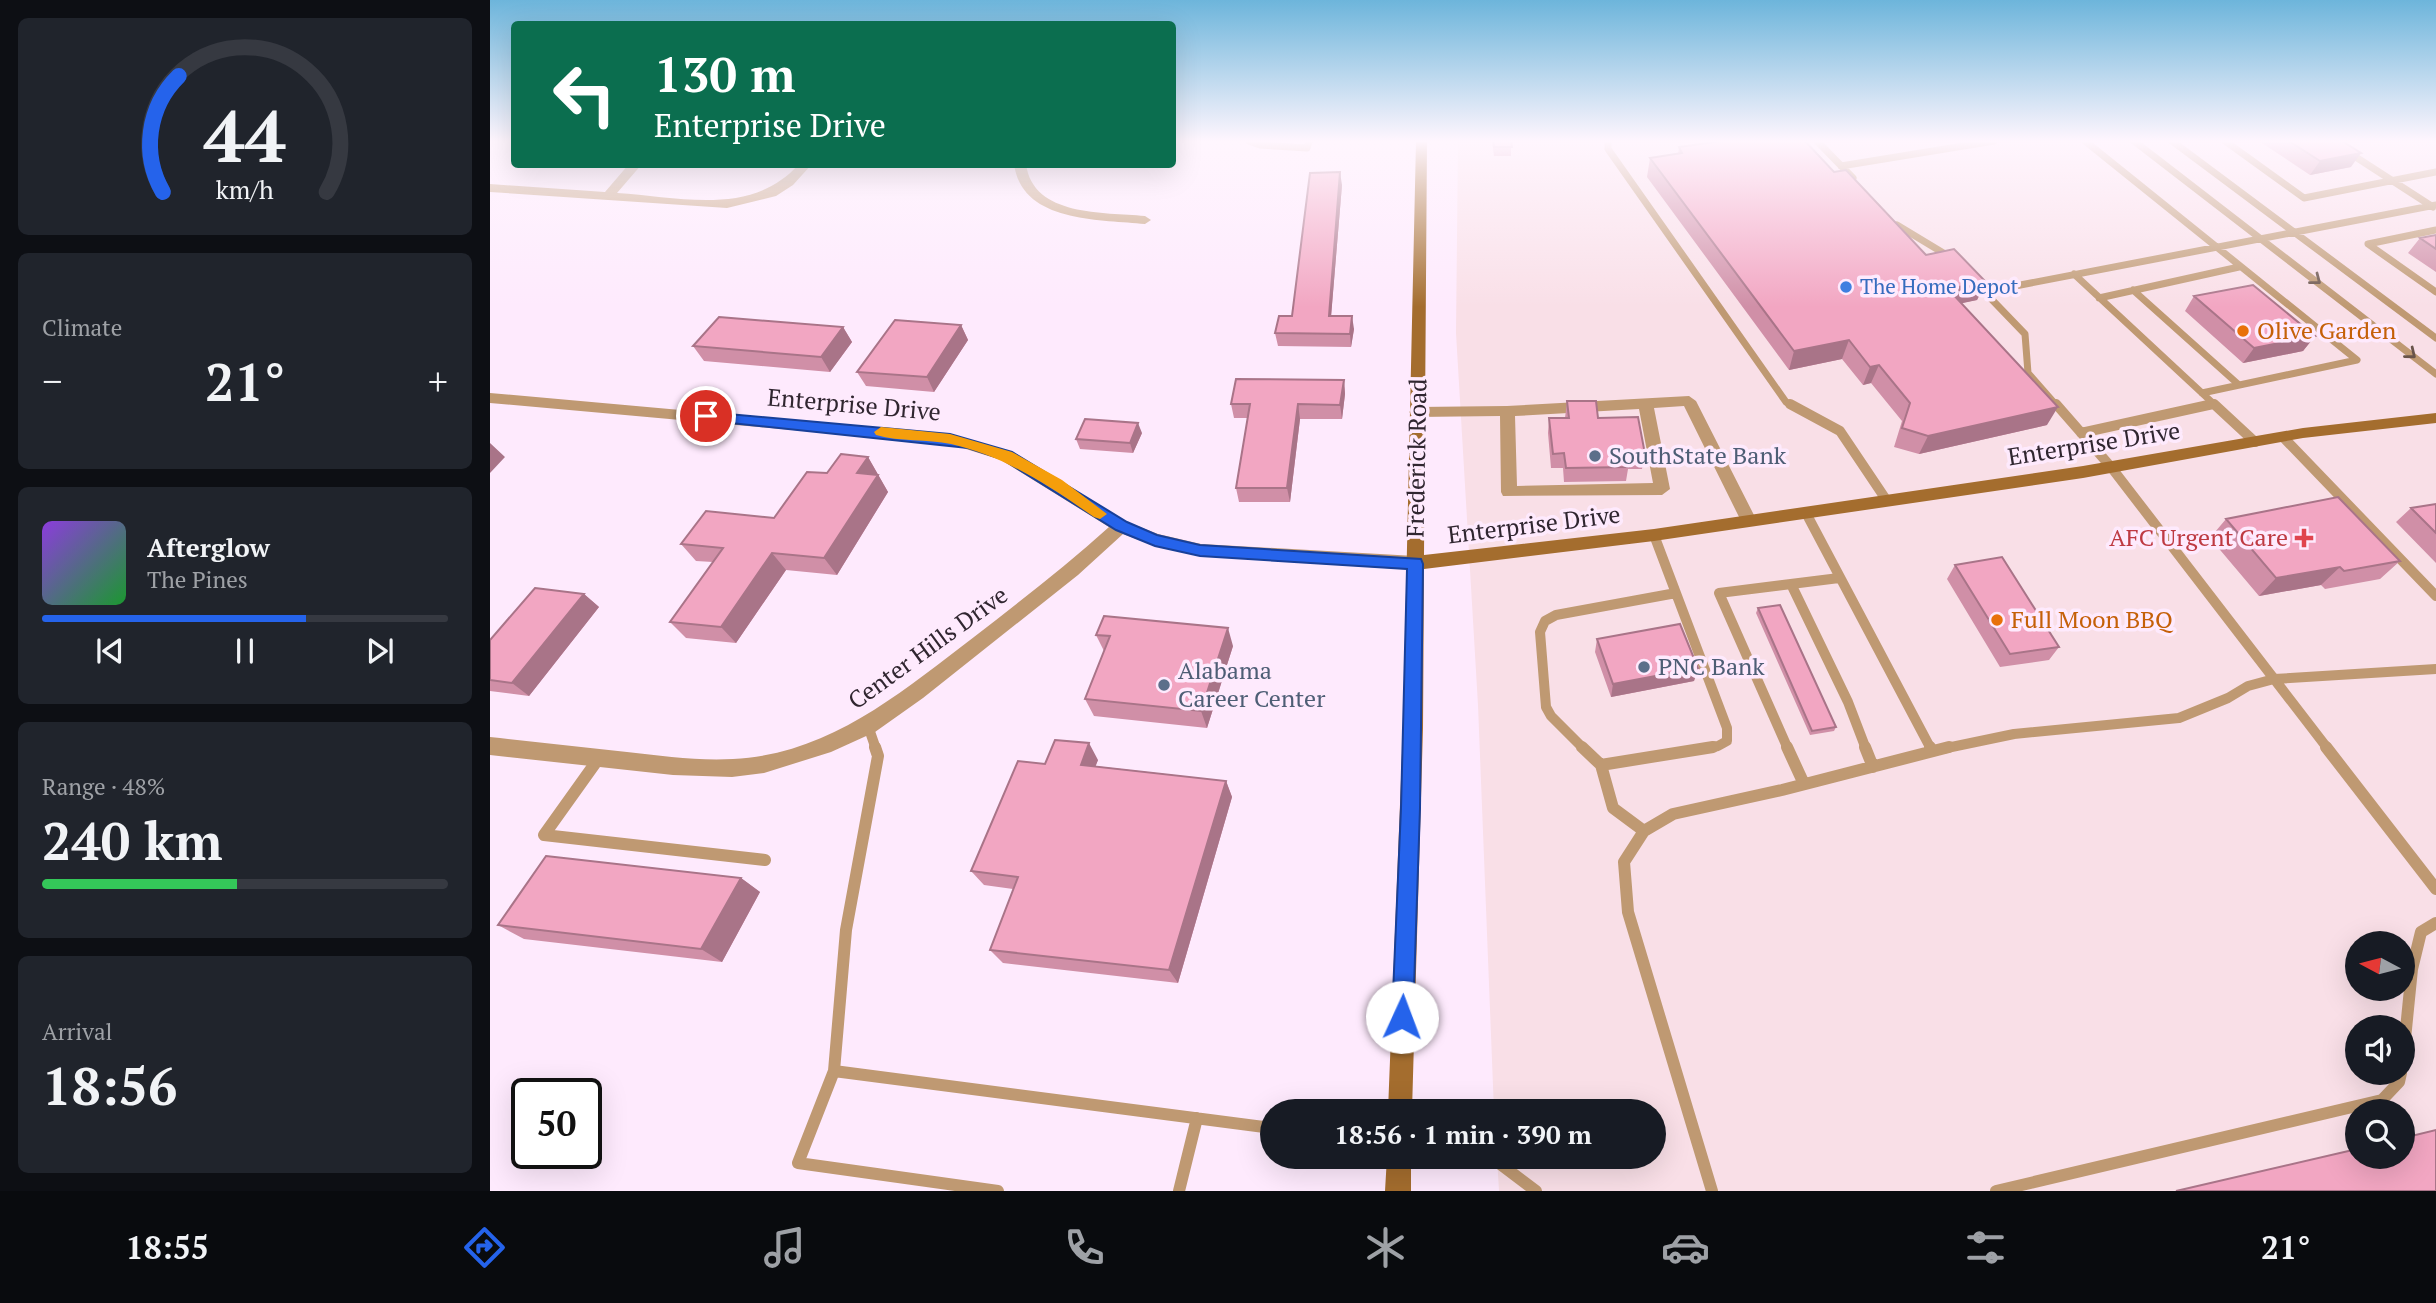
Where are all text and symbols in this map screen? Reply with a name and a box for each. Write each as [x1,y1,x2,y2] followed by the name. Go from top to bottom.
[654,41,796,106] text: 130 m
[539,49,630,140] icon: left
[204,87,286,184] text: 44
[654,104,886,146] text: Enterprise Drive
[216,173,274,206] text: km/h
[2308,271,2320,284] one-way arrow
[1860,272,2018,300] place label: The Home Depot
[1838,279,1854,295] marker: The Home Depot
[42,312,122,343] text: Climate
[2257,314,2396,346] place label: Olive Garden
[2235,323,2251,339] marker: Olive Garden
[2402,346,2415,358] one-way arrow
[205,347,285,416] text: 21°
[42,356,62,406] text: −
[428,356,448,406] text: +
[1399,378,1433,538] street label: Frederick Road
[766,380,942,428] street label: Enterprise Drive
[676,386,736,446] pin
[687,397,725,435] icon: arrive
[2005,414,2182,472] street label: Enterprise Drive
[1609,439,1787,471] place label: SouthState Bank
[1587,448,1603,464] marker: SouthState Bank
[1446,498,1622,550] street label: Enterprise Drive
[2109,521,2288,553] place label: AFC Urgent Care
[2294,528,2314,548] marker: AFC Urgent Care
[147,530,270,564] text: Afterglow
[147,564,248,595] text: The Pines
[841,578,1014,716] street label: Center Hills Drive
[2011,603,2174,635] place label: Full Moon BBQ
[1989,612,2005,628] marker: Full Moon BBQ
[91,632,129,670] icon: previous
[226,632,264,670] icon: pause
[361,632,399,670] icon: next
[1658,650,1765,682] place label: PNC Bank
[1178,654,1326,714] place label: Alabama Career Center
[1636,659,1652,675] marker: PNC Bank
[1156,677,1172,693] marker: Alabama Career Center
[42,771,165,802] text: Range · 48%
[42,806,223,875] text: 240 km
[2345,931,2415,1001] north arrow
[2345,931,2415,1169] map controls
[1365,980,1439,1054] position arrow
[2345,1015,2415,1085] button: sound
[42,1016,113,1047] text: Arrival
[42,1051,177,1120] text: 18:56
[511,1078,602,1169] speed limit sign: 50
[2345,1099,2415,1169] button: search
[1334,1117,1592,1151] text: 18:56 · 1 min · 390 m
[460,1223,509,1272] icon: directions
[760,1223,809,1272] icon: music
[1060,1223,1109,1272] icon: phone
[1361,1223,1410,1272] icon: climate
[1661,1223,1710,1272] icon: car
[1961,1223,2010,1272] icon: filters
[126,1226,209,1268] text: 18:55
[2261,1226,2310,1268] text: 21°

